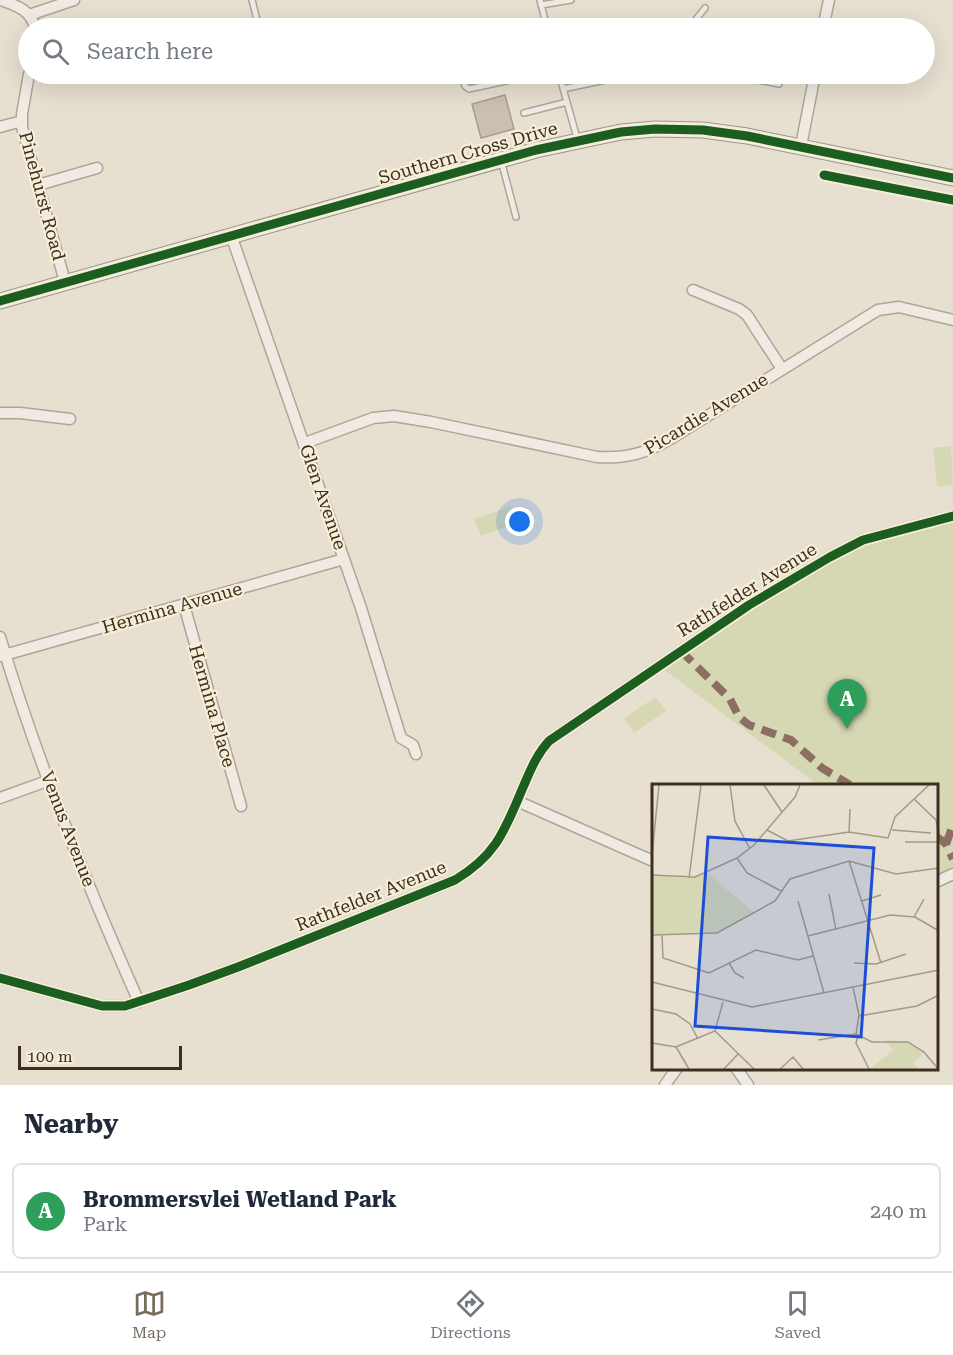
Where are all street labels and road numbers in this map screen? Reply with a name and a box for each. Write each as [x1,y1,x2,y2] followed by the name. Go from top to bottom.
[376,117,560,188] street label: Southern Cross Drive
[15,129,70,263] street label: Pinehurst Road
[640,368,772,459] street label: Picardie Avenue
[296,441,351,552] street label: Glen Avenue
[673,538,820,641] street label: Rathfelder Avenue
[99,577,244,638] street label: Hermina Avenue
[185,642,240,770] street label: Hermina Place
[37,768,100,890] street label: Venus Avenue
[293,856,449,935] street label: Rathfelder Avenue

